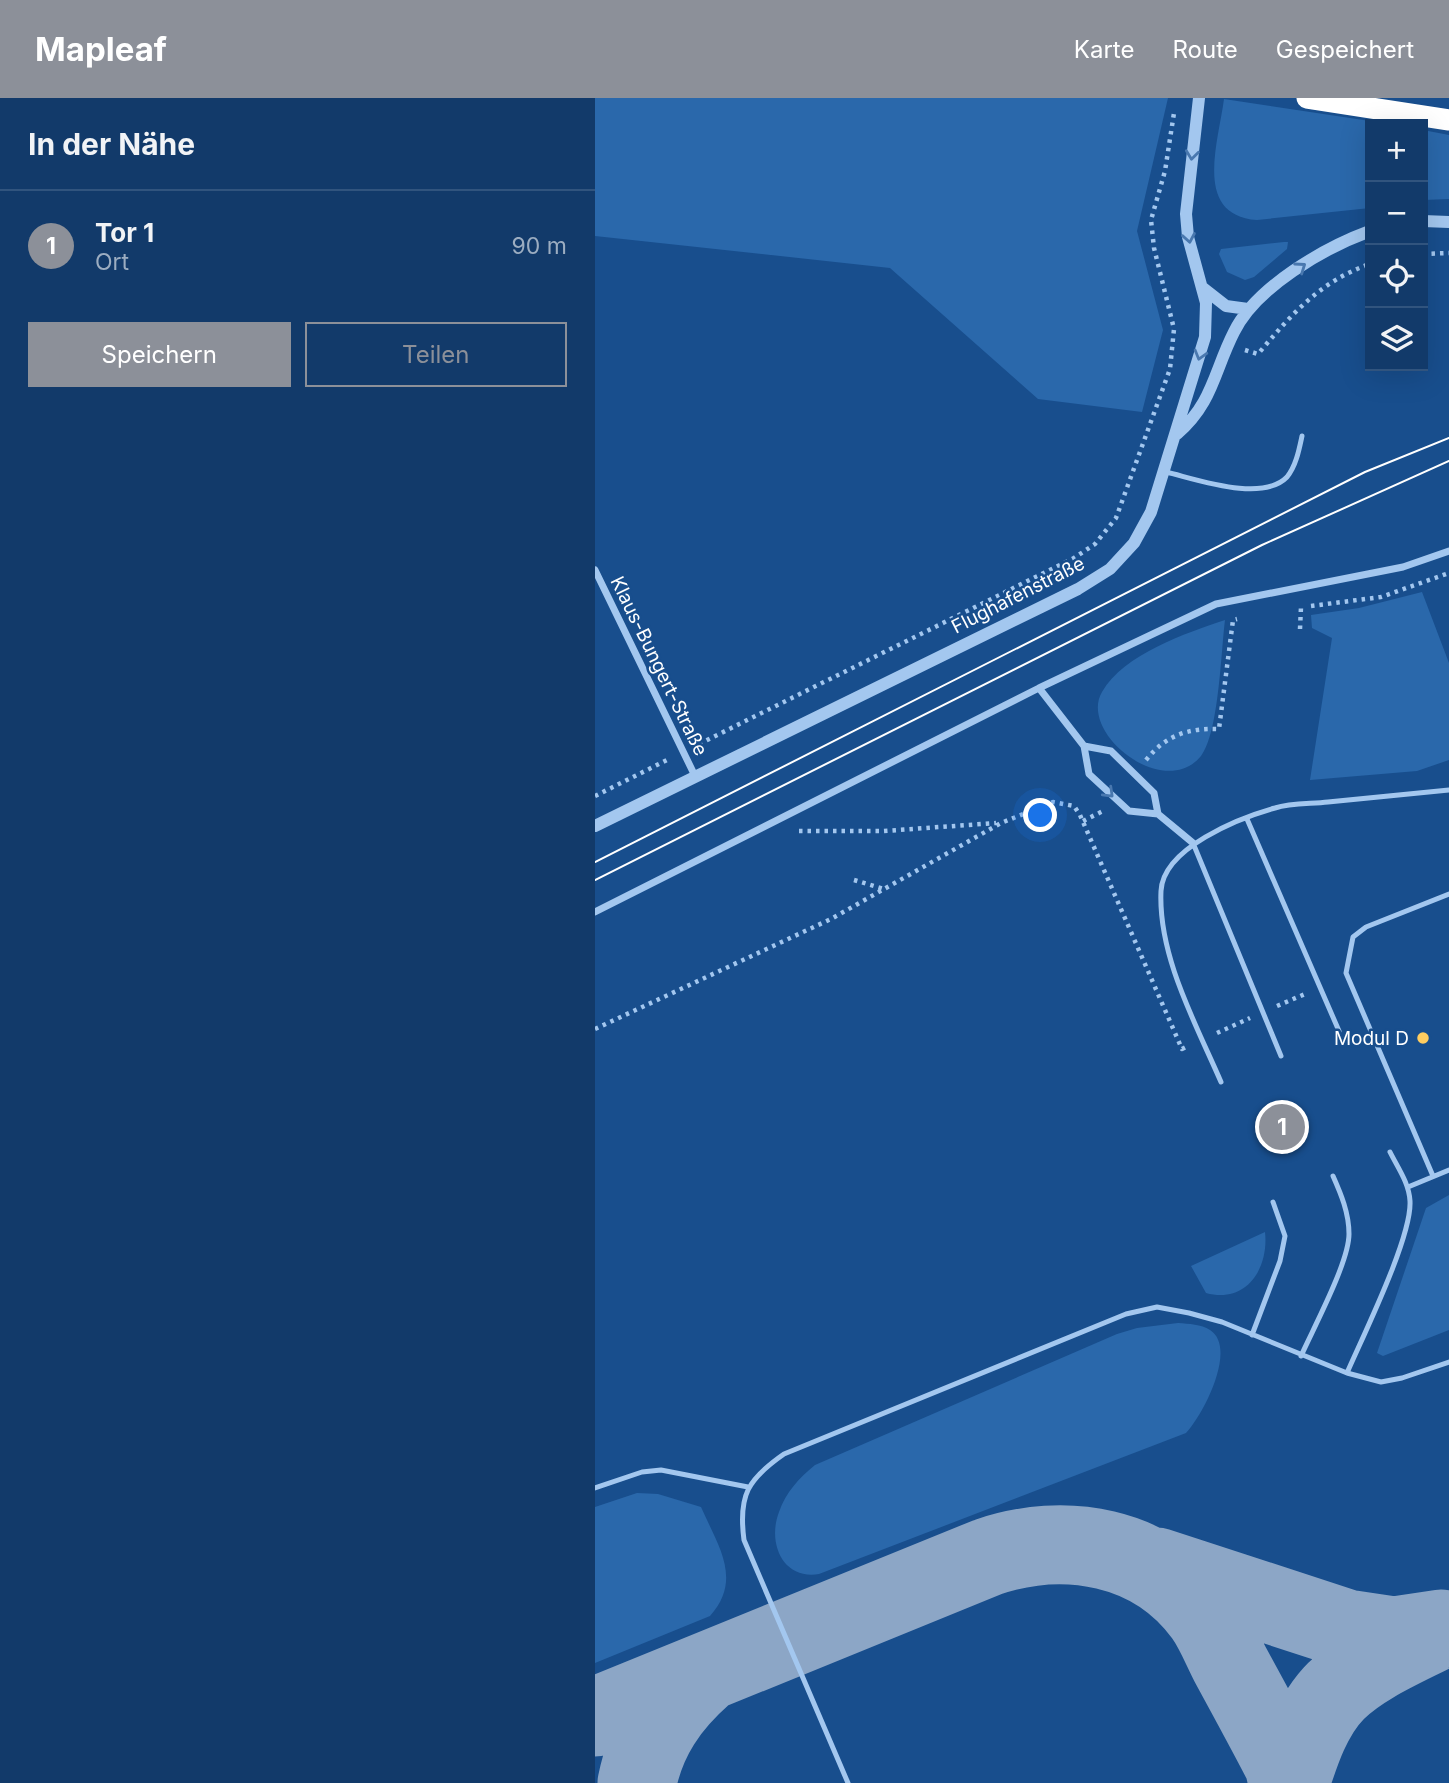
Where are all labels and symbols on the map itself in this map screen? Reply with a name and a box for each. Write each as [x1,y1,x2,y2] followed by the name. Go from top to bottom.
[1185,149,1200,160] one-way arrow
[1181,232,1196,244] one-way arrow
[1293,263,1306,275] one-way arrow
[1194,349,1209,361] one-way arrow
[948,552,1088,638] street label: Flughafenstraße
[606,573,712,759] street label: Klaus-Bungert-Straße
[1101,784,1114,797] one-way arrow
[1023,798,1057,832] your location
[1334,1027,1409,1050] place label: Modul D
[1415,1030,1431,1046] marker: Modul D
[1259,1101,1305,1153] pin: 1

